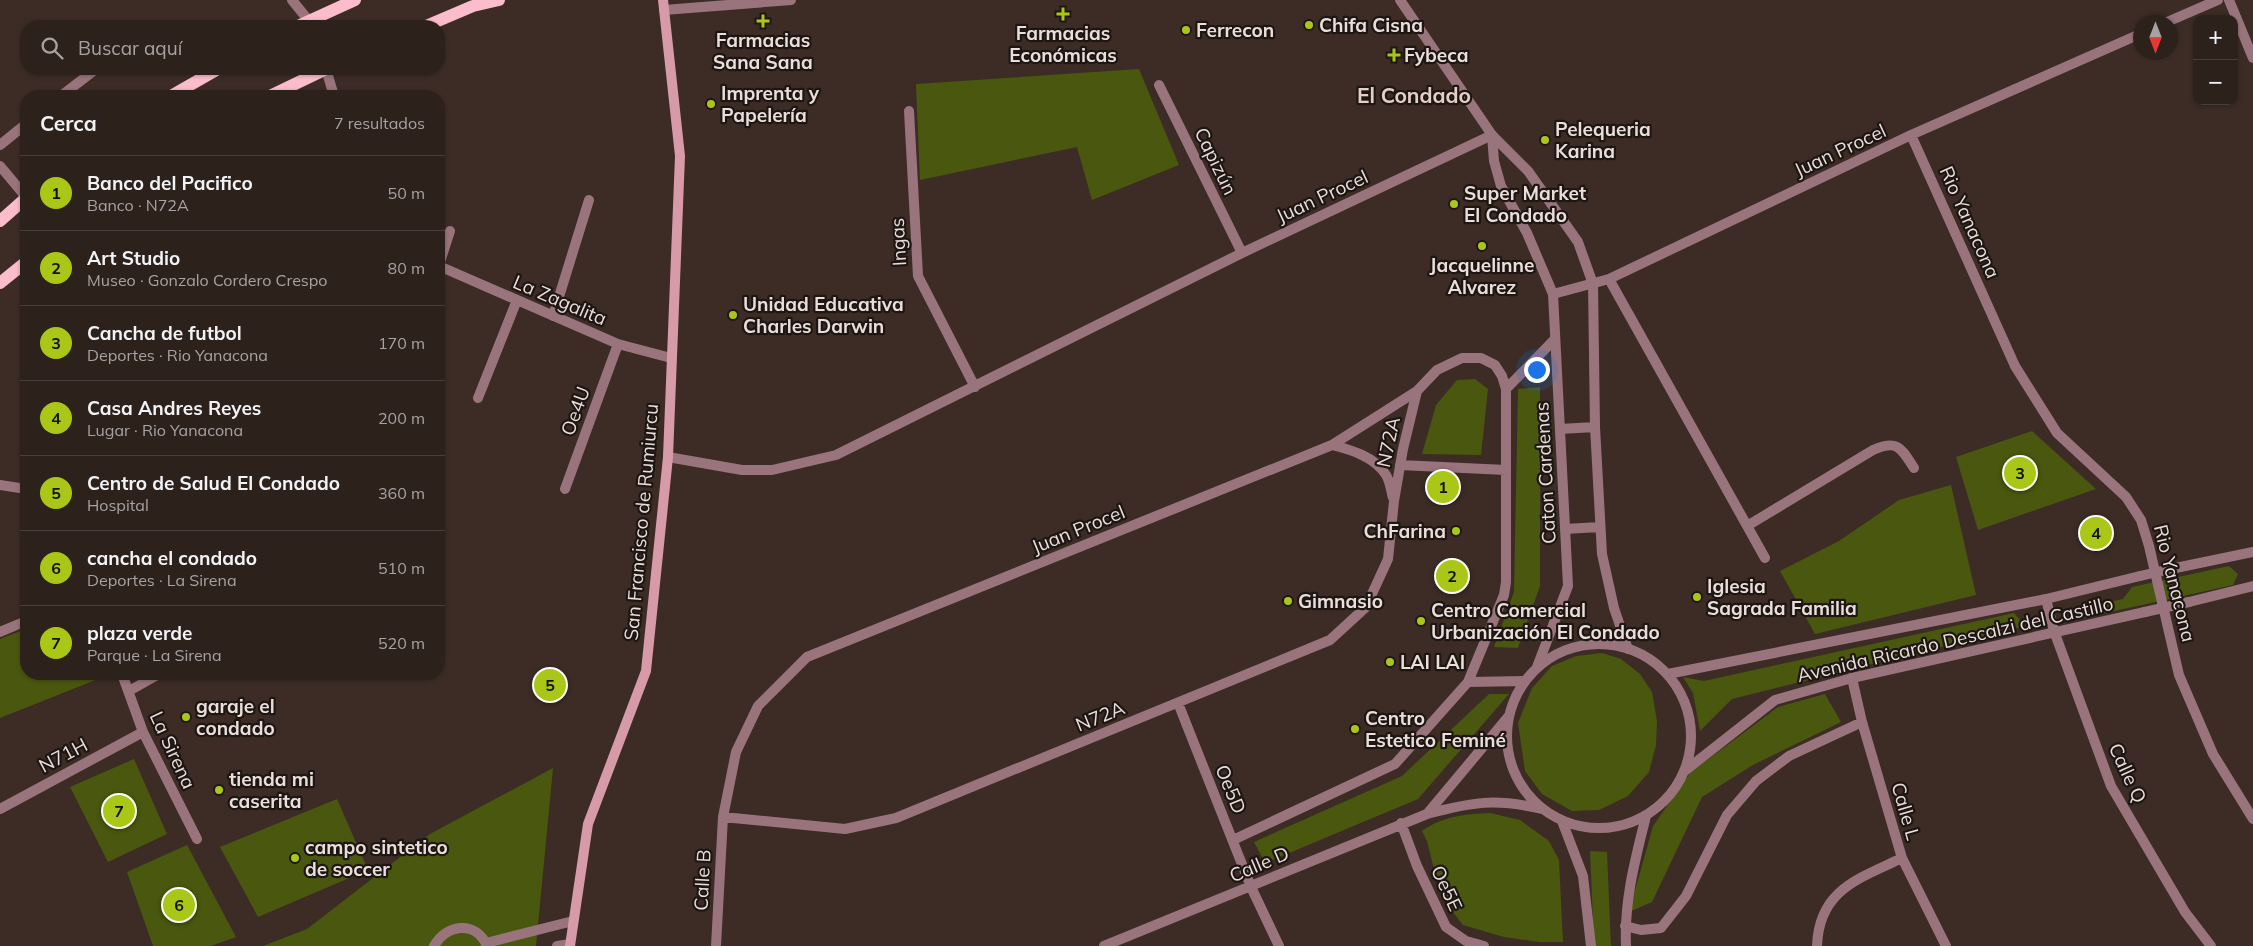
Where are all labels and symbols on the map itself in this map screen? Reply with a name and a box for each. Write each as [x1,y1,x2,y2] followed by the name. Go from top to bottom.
[1057,8,1069,20] marker: Farmacias Económicas
[1319,13,1423,37] place label: Chifa Cisna
[757,15,769,27] marker: Farmacias Sana Sana
[2133,15,2178,60] north arrow
[1196,18,1274,42] place label: Ferrecon
[1303,19,1315,31] marker: Chifa Cisna
[1009,21,1117,67] place label: Farmacias Económicas
[1180,24,1192,36] marker: Ferrecon
[713,28,813,74] place label: Farmacias Sana Sana
[1404,43,1469,67] place label: Fybeca
[1388,49,1400,61] marker: Fybeca
[721,81,820,127] place label: Imprenta y Papelería
[1357,82,1471,108] district label: El Condado
[705,98,717,110] marker: Imprenta y Papelería
[1555,117,1651,163] place label: Pelequeria Karina
[1790,118,1890,182] street label: Juan Procel
[1189,123,1243,199] street label: Capizún
[1539,134,1551,146] marker: Pelequeria Karina
[1935,162,2005,282] street label: Rio Yanacona
[1272,164,1372,228] street label: Juan Procel
[1464,181,1586,227] place label: Super Market El Condado
[1448,198,1460,210] marker: Super Market El Condado
[885,217,911,267] street label: Ingas
[1476,240,1488,252] marker: Jacquelinne Alvarez
[1430,253,1534,299] place label: Jacquelinne Alvarez
[510,270,610,330] street label: La Zagalita
[743,292,904,338] place label: Unidad Educativa Charles Darwin
[727,309,739,321] marker: Unidad Educativa Charles Darwin
[1524,357,1550,383] your location
[555,383,595,439] street label: Oe4U
[1529,401,1561,545] street label: Caton Cardenas
[619,403,663,641] street label: San Francisco de Rumiurcu
[1371,415,1405,469] street label: N72A
[2004,454,2036,492] pin: 3
[1427,468,1459,506] pin: 1
[1028,499,1128,559] street label: Juan Procel
[2080,514,2112,552] pin: 4
[1364,519,1446,543] place label: ChFarina
[2149,522,2201,644] street label: Rio Yanacona
[1450,525,1462,537] marker: ChFarina
[1436,557,1468,595] pin: 2
[1707,574,1857,620] place label: Iglesia Sagrada Familia
[1298,589,1383,613] place label: Gimnasio
[1691,591,1703,603] marker: Iglesia Sagrada Familia
[1795,591,2115,687] street label: Avenida Ricardo Descalzi del Castillo
[1282,595,1294,607] marker: Gimnasio
[1431,598,1660,644] place label: Centro Comercial Urbanización El Condado
[1415,615,1427,627] marker: Centro Comercial Urbanización El Condado
[1400,650,1465,674] place label: LAI LAI
[1384,656,1396,668] marker: LAI LAI
[534,666,566,704] pin: 5
[196,694,275,740] place label: garaje el condado
[1072,695,1128,737] street label: N72A
[1365,706,1506,752] place label: Centro Estetico Feminé
[145,707,201,793] street label: La Sirena
[180,711,192,723] marker: garaje el condado
[1349,723,1361,735] marker: Centro Estetico Feminé
[35,732,91,778] street label: N71H
[2104,739,2152,807] street label: Calle Q
[1210,761,1252,817] street label: Oe5D
[229,767,314,813] place label: tienda mi caserita
[1886,779,1926,843] street label: Calle L
[213,784,225,796] marker: tienda mi caserita
[103,792,135,830] pin: 7
[305,835,448,881] place label: campo sintetico de soccer
[1225,841,1293,887] street label: Calle D
[688,849,716,911] street label: Calle B
[289,852,301,864] marker: campo sintetico de soccer
[1426,861,1468,915] street label: Oe5E
[163,886,195,924] pin: 6

